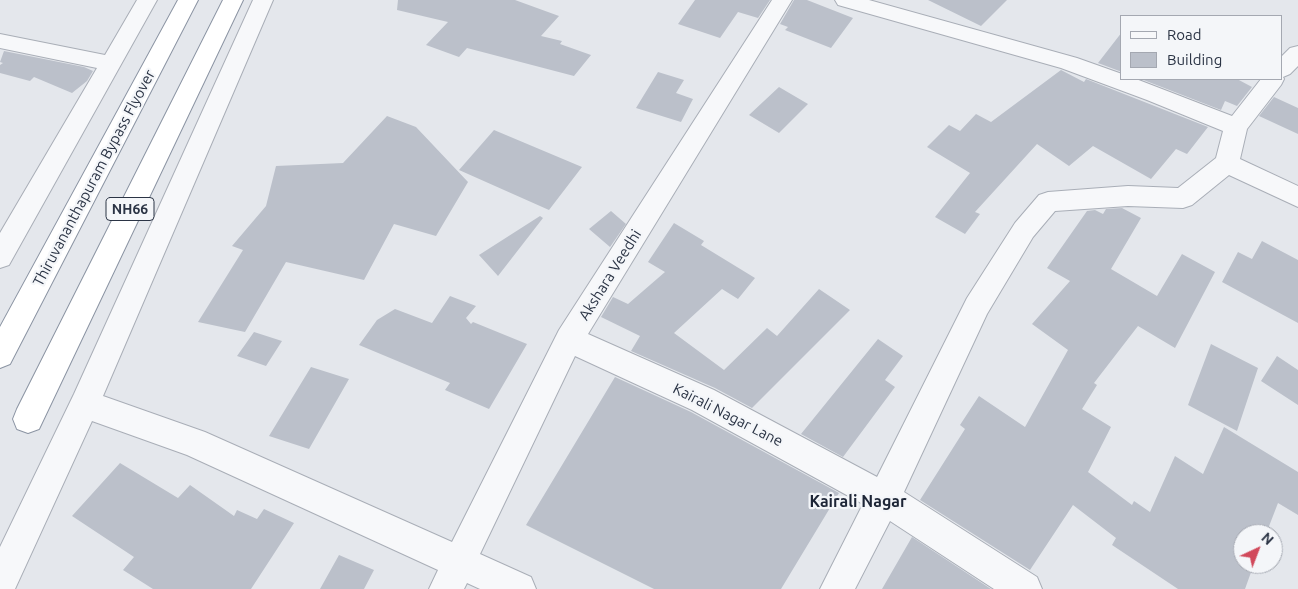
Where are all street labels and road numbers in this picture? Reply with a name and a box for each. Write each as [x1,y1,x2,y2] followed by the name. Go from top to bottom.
[29,67,159,289] street label: Thiruvananthapuram Bypass Flyover
[106,198,154,220] road number: NH66
[575,226,645,324] street label: Akshara Veedhi
[670,380,786,450] street label: Kairali Nagar Lane

